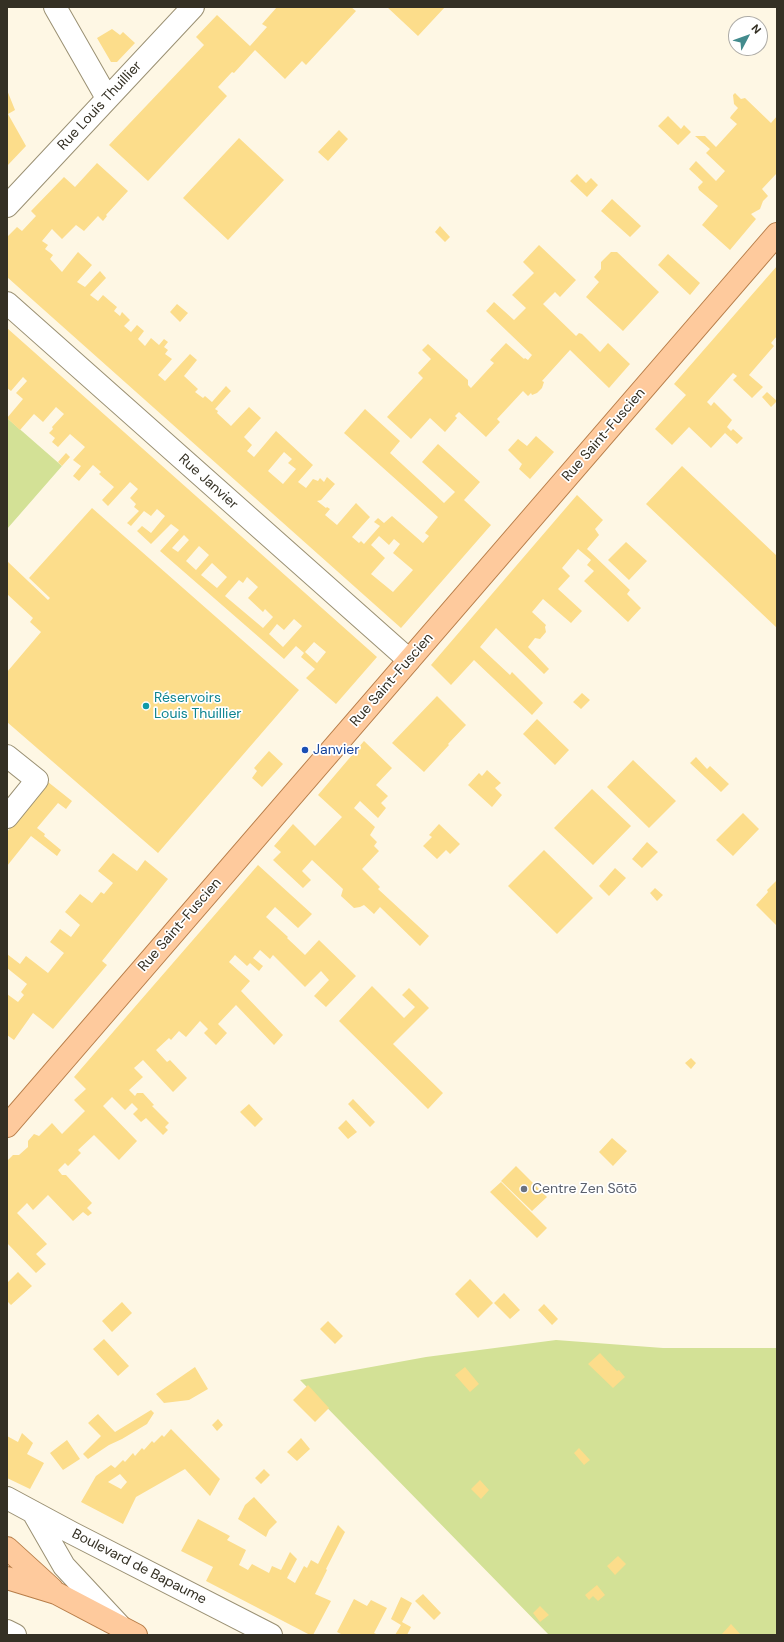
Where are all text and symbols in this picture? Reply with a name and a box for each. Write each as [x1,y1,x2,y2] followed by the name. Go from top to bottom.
[728,16,768,56] north arrow
[748,21,764,36] text: N
[54,58,146,154] street label: Rue Louis Thuillier
[559,385,649,485] street label: Rue Saint-Fuscien
[175,451,241,513] street label: Rue Janvier
[347,630,437,730] street label: Rue Saint-Fuscien
[154,690,242,722] place label: Réservoirs Louis Thuillier
[141,701,151,711] marker: Réservoirs Louis Thuillier
[313,742,359,758] place label: Janvier
[300,745,310,755] marker: Janvier
[135,875,225,975] street label: Rue Saint-Fuscien
[532,1181,637,1197] place label: Centre Zen Sōtō
[519,1184,529,1194] marker: Centre Zen Sōtō
[69,1526,209,1608] street label: Boulevard de Bapaume

